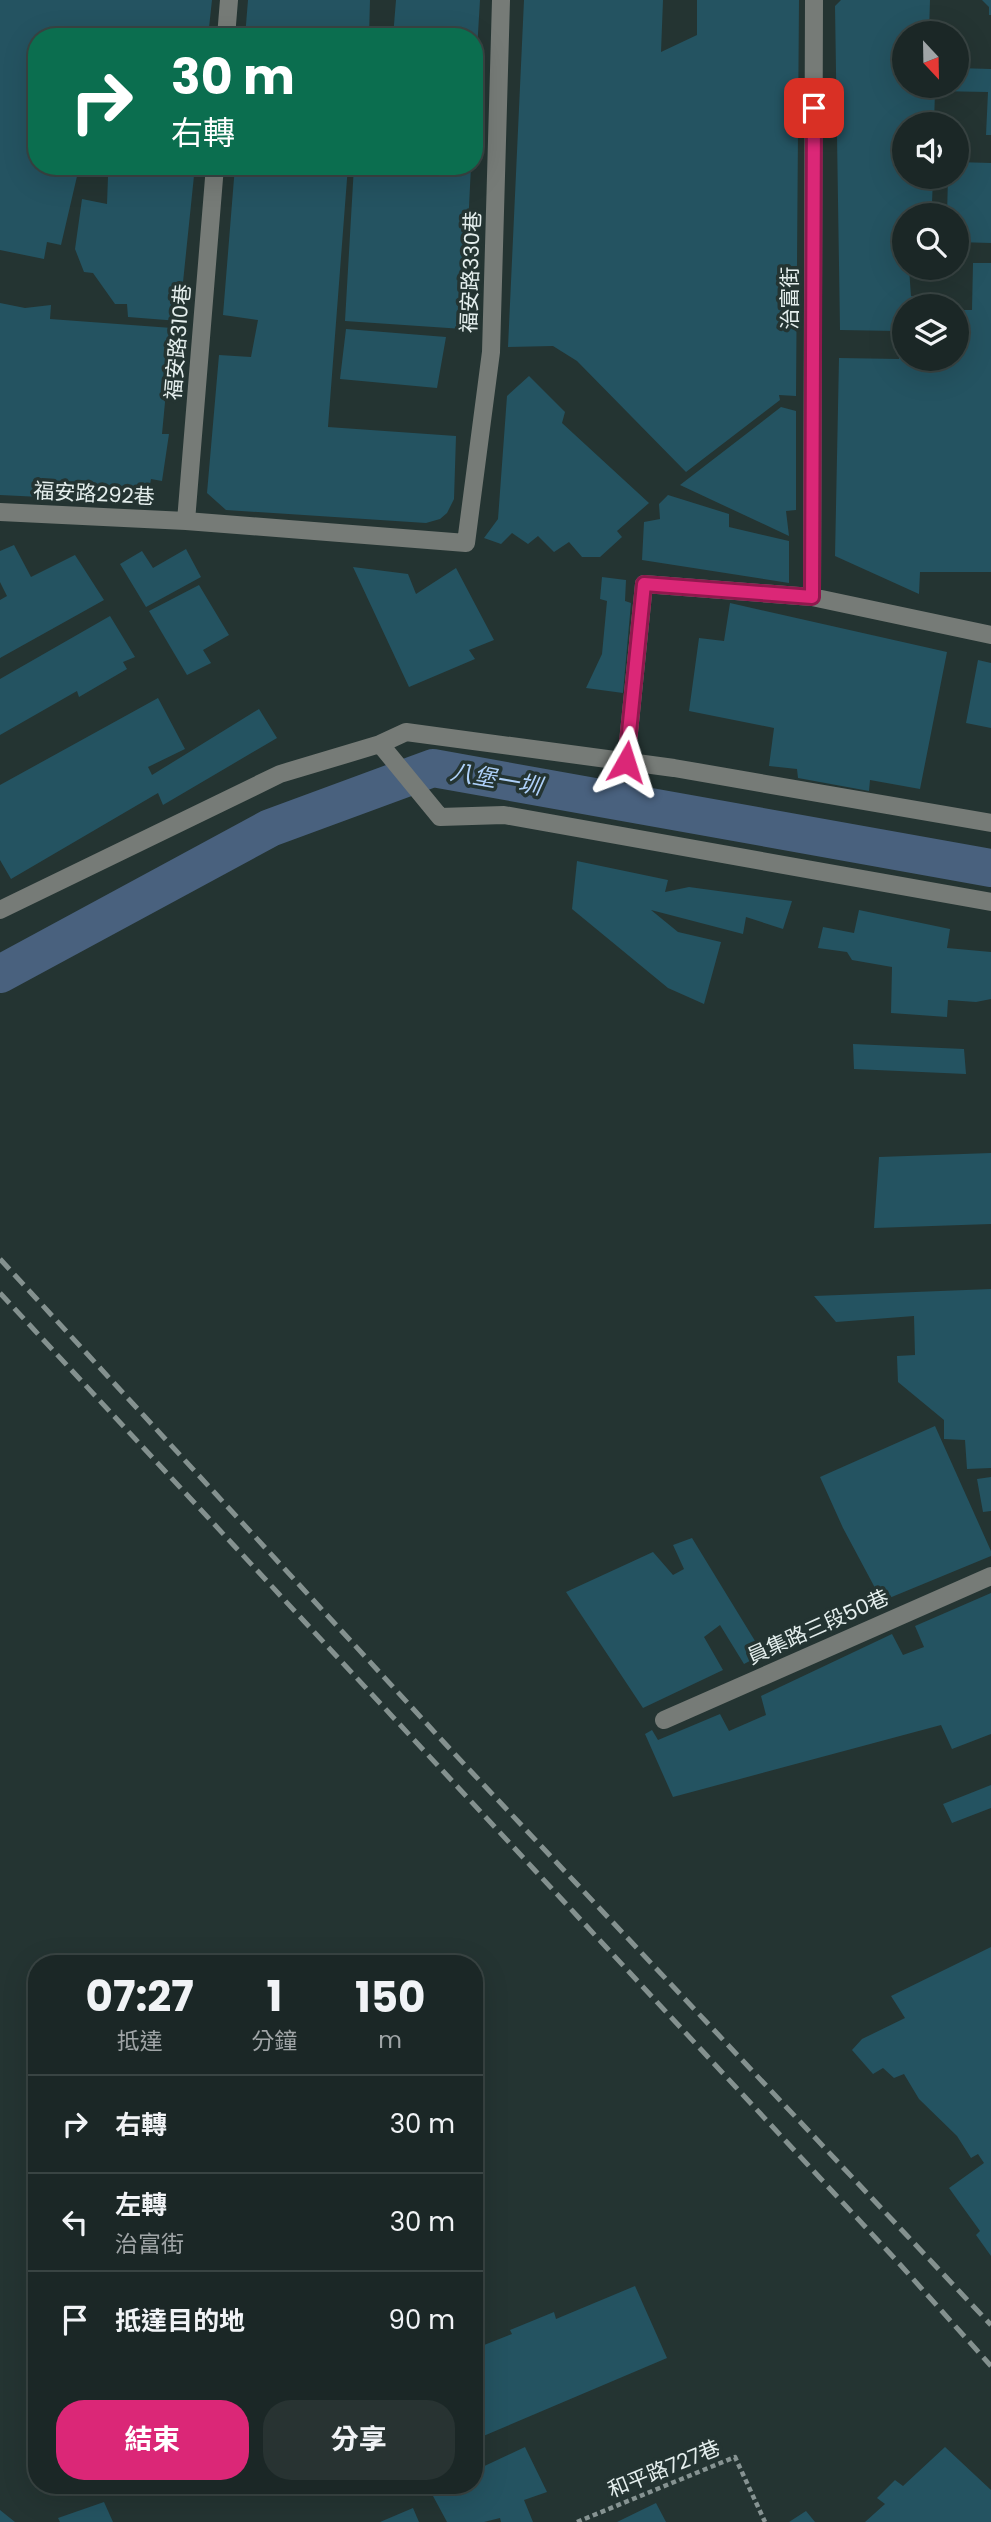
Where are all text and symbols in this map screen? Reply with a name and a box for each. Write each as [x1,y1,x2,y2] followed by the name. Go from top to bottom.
[892,21,970,98] north arrow
[892,21,969,371] map controls
[171,43,295,111] text: 30 m
[56,56,147,147] icon: right
[784,78,844,138] pin
[795,89,833,127] icon: arrive
[171,110,235,155] text: 右轉
[892,112,969,189] button: sound
[892,203,969,280] button: search
[454,211,487,333] street label: 福安路330巷
[775,267,804,330] street label: 治富街
[158,283,197,401] street label: 福安路310巷
[892,294,969,371] button: layers
[33,476,155,511] street label: 福安路292巷
[589,725,663,799] position arrow
[448,755,547,803] water label: 八堡一圳
[742,1582,893,1671] street label: 員集路三段50巷
[86,1967,194,2026] text: 07:27
[266,1967,282,2026] text: 1
[355,1968,425,2027] text: 150
[378,2024,402,2056] text: m
[117,2025,163,2057] text: 抵達
[251,2025,297,2057] text: 分鐘
[56,2105,94,2143] icon: right
[390,2106,455,2142] text: 30 m
[115,2107,167,2143] text: 右轉
[115,2187,167,2223] text: 左轉
[56,2203,94,2241] icon: left
[390,2204,455,2240] text: 30 m
[115,2228,184,2260] text: 治富街
[56,2301,94,2339] icon: arrive
[389,2302,455,2338] text: 90 m
[115,2303,245,2339] text: 抵達目的地
[56,2400,249,2480] button: 結束
[263,2400,455,2480] button: 分享
[603,2433,724,2504] street label: 和平路727巷

